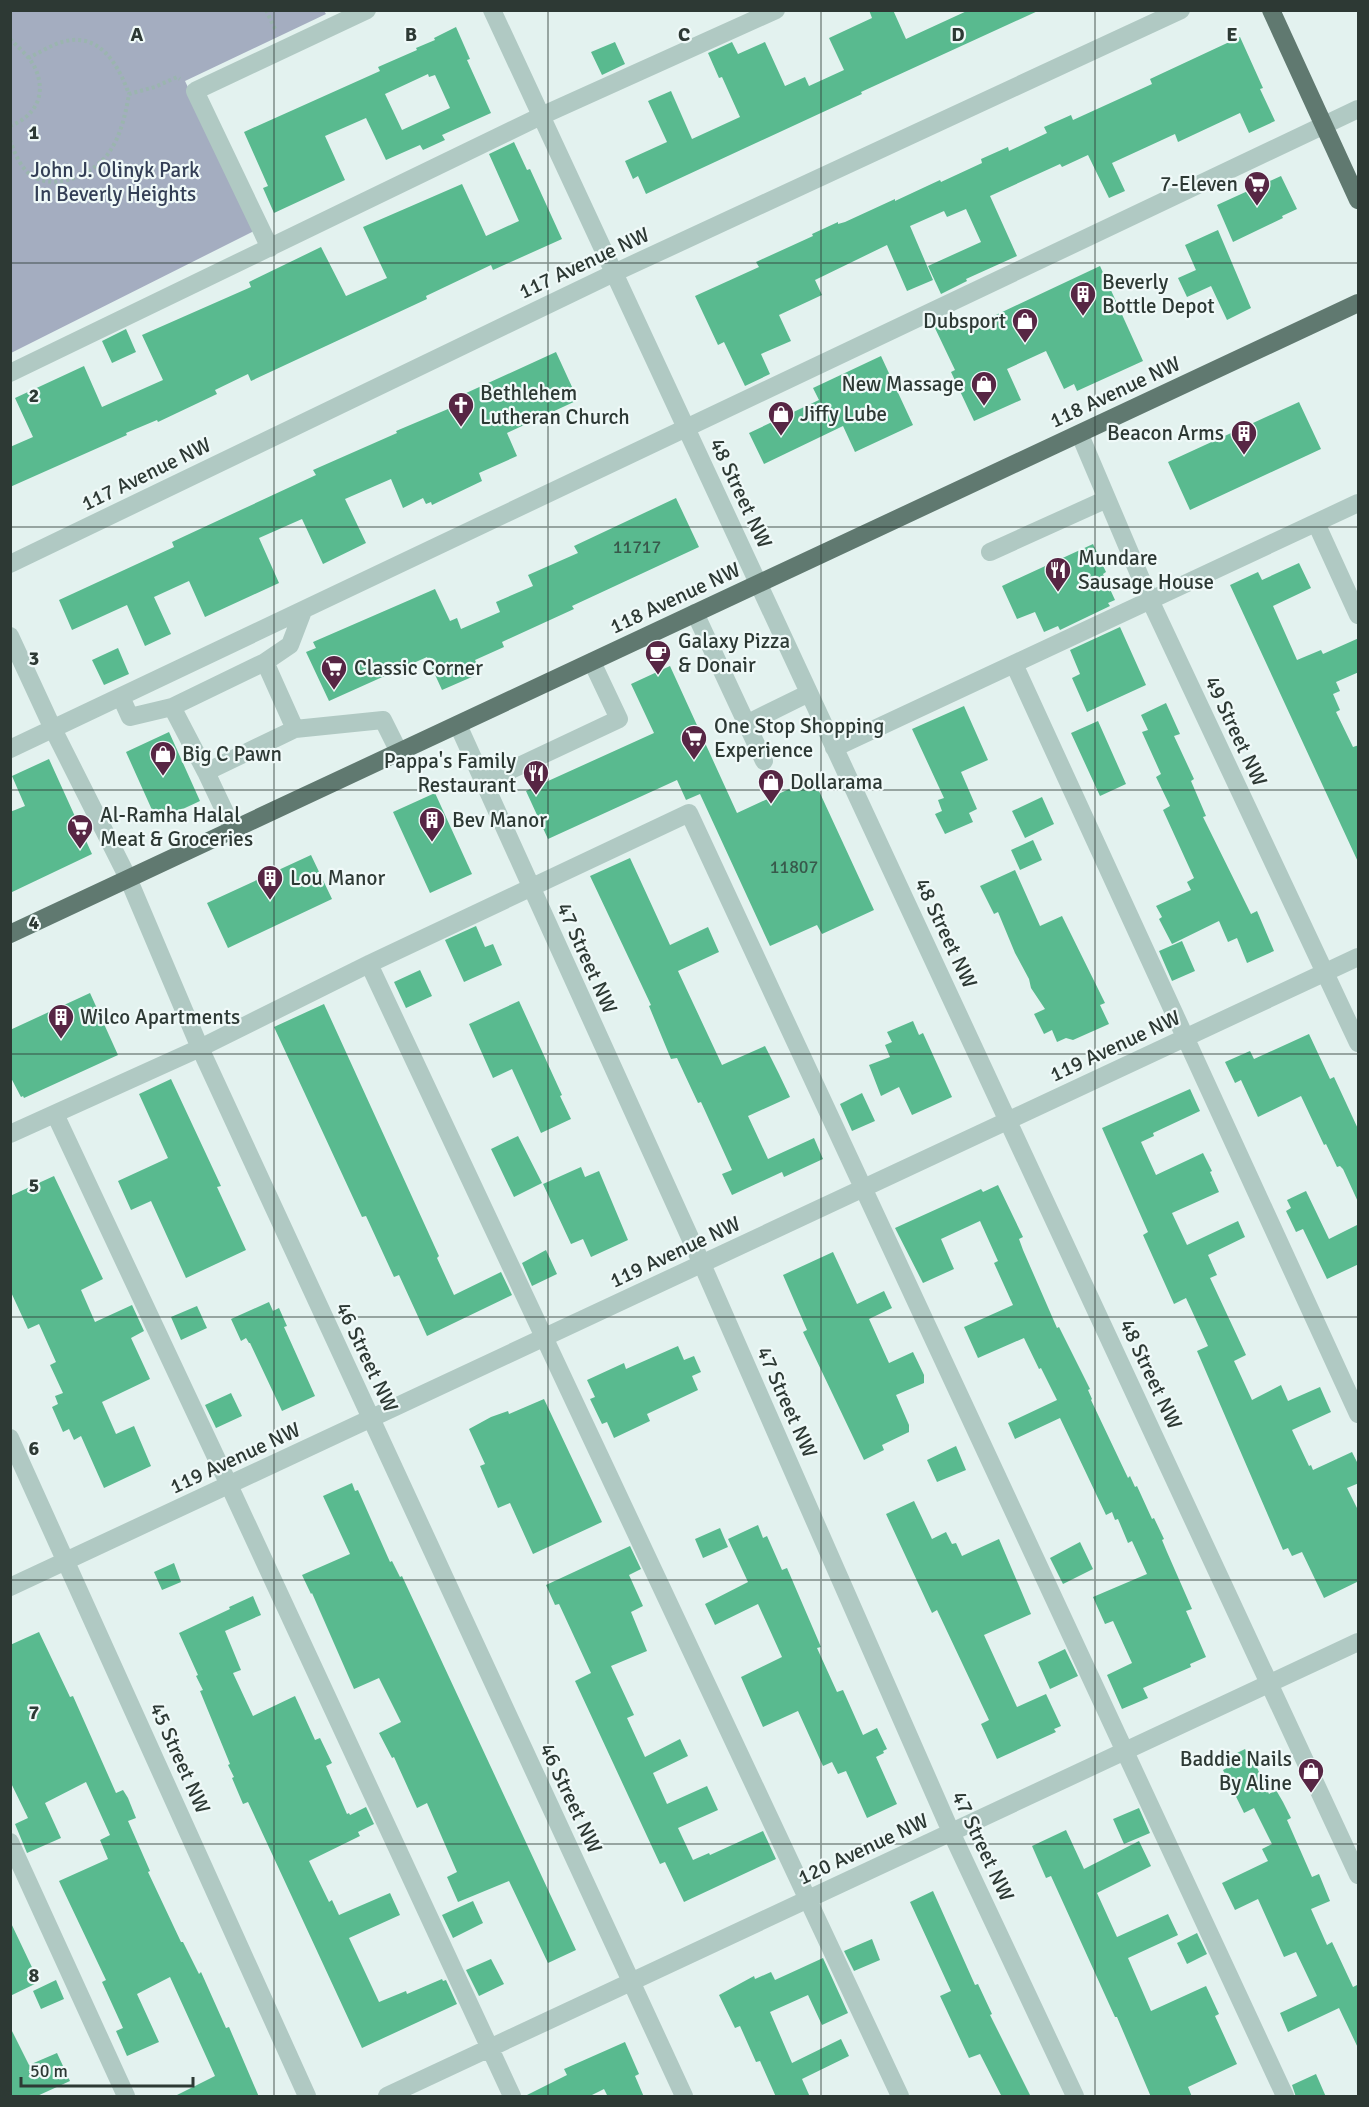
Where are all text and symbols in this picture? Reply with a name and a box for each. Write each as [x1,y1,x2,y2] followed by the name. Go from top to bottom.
[131,22,144,47] text: A
[405,22,417,47] text: B
[678,22,690,47] text: C
[951,22,965,47] text: D
[1226,22,1238,47] text: E
[29,120,40,145] text: 1
[31,157,200,207] park label: John J. Olinyk Park In Beverly Heights
[1242,169,1272,207] supermarket icon: 7-Eleven
[1160,171,1238,197] place label: 7-Eleven
[515,221,654,305] street label: 117 Avenue NW
[1102,269,1215,319] place label: Beverly Bottle Depot
[1068,279,1098,317] building icon: Beverly Bottle Depot
[1010,306,1040,344] shop icon: Dubsport
[923,308,1006,334] place label: Dubsport
[1046,350,1185,434] street label: 118 Avenue NW
[969,369,999,407] shop icon: New Massage
[842,371,964,397] place label: New Massage
[480,380,630,430] place label: Bethlehem Lutheran Church
[29,383,39,408] text: 2
[446,390,476,428] church icon: Bethlehem Lutheran Church
[766,399,796,437] shop icon: Jiffy Lube
[800,401,887,427] place label: Jiffy Lube
[1229,418,1259,456] building icon: Beacon Arms
[1107,420,1224,446] place label: Beacon Arms
[77,431,215,517] street label: 117 Avenue NW
[704,434,778,552] street label: 48 Street NW
[613,536,661,558] house number: 11717
[1078,545,1214,595] place label: Mundare Sausage House
[1043,555,1073,593] restaurant icon: Mundare Sausage House
[606,556,745,640] street label: 118 Avenue NW
[678,628,790,678] place label: Galaxy Pizza & Donair
[643,638,673,676] cafe icon: Galaxy Pizza & Donair
[29,646,39,671] text: 3
[319,653,349,691] supermarket icon: Classic Corner
[354,655,483,681] place label: Classic Corner
[1199,672,1273,790] street label: 49 Street NW
[714,713,884,763] place label: One Stop Shopping Experience
[679,723,709,761] supermarket icon: One Stop Shopping Experience
[148,739,178,777] shop icon: Big C Pawn
[182,741,282,767] place label: Big C Pawn
[384,748,516,798] place label: Pappa's Family Restaurant
[521,758,551,796] restaurant icon: Pappa's Family Restaurant
[756,767,786,805] shop icon: Dollarama
[790,769,883,795] place label: Dollarama
[100,802,253,852] place label: Al-Ramha Halal Meat & Groceries
[417,805,447,843] building icon: Bev Manor
[452,807,547,833] place label: Bev Manor
[65,812,95,850] supermarket icon: Al-Ramha Halal Meat & Groceries
[770,856,818,878] house number: 11807
[255,863,285,901] building icon: Lou Manor
[290,865,385,891] place label: Lou Manor
[909,874,983,992] street label: 48 Street NW
[551,898,623,1018] street label: 47 Street NW
[29,910,40,935] text: 4
[46,1002,76,1040] building icon: Wilco Apartments
[80,1004,240,1030] place label: Wilco Apartments
[1046,1004,1185,1088] street label: 119 Avenue NW
[29,1173,39,1198] text: 5
[606,1210,745,1294] street label: 119 Avenue NW
[330,1298,404,1416] street label: 46 Street NW
[1114,1315,1188,1433] street label: 48 Street NW
[751,1342,823,1462] street label: 47 Street NW
[166,1416,305,1500] street label: 119 Avenue NW
[29,1436,40,1461] text: 6
[144,1698,216,1818] street label: 45 Street NW
[29,1700,40,1725] text: 7
[534,1739,608,1857] street label: 46 Street NW
[1180,1746,1292,1796] place label: Baddie Nails By Aline
[1296,1756,1326,1794] shop icon: Baddie Nails By Aline
[946,1787,1020,1905] street label: 47 Street NW
[794,1807,933,1891] street label: 120 Avenue NW
[29,1963,40,1988] text: 8
[21,2050,194,2088] scale bar
[30,2060,68,2082] text: 50 m

